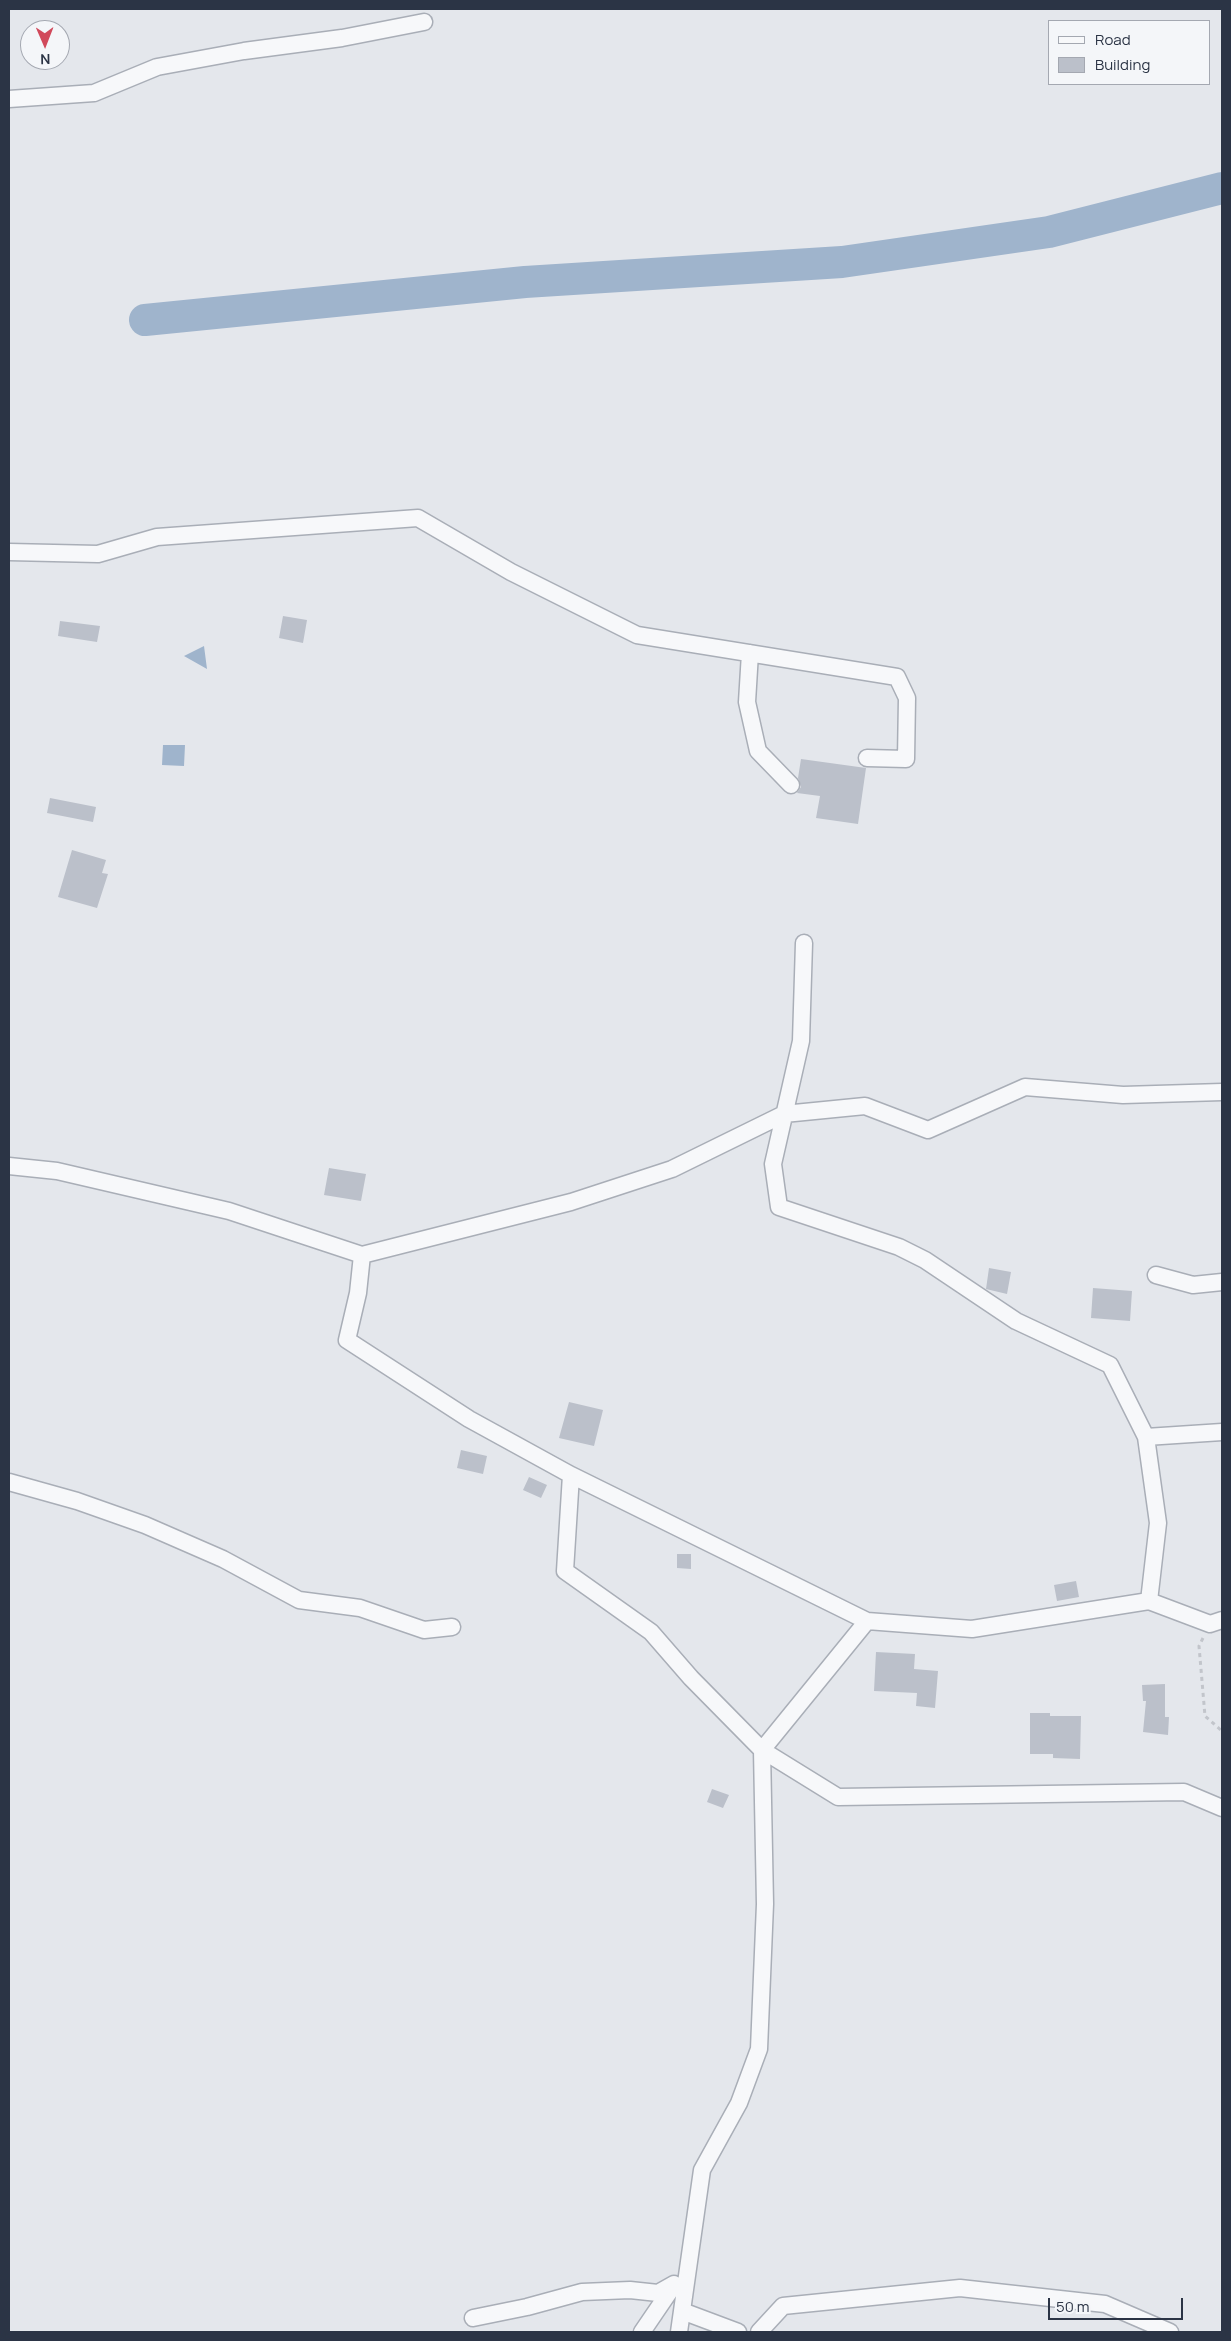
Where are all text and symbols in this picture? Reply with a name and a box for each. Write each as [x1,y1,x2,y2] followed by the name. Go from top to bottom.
[20,20,70,70] north arrow
[1048,20,1211,85] legend
[1095,29,1131,50] text: Road
[40,50,50,69] text: N
[1095,54,1150,75] text: Building
[1051,2288,1186,2320] scale bar
[1056,2296,1090,2317] text: 50 m

